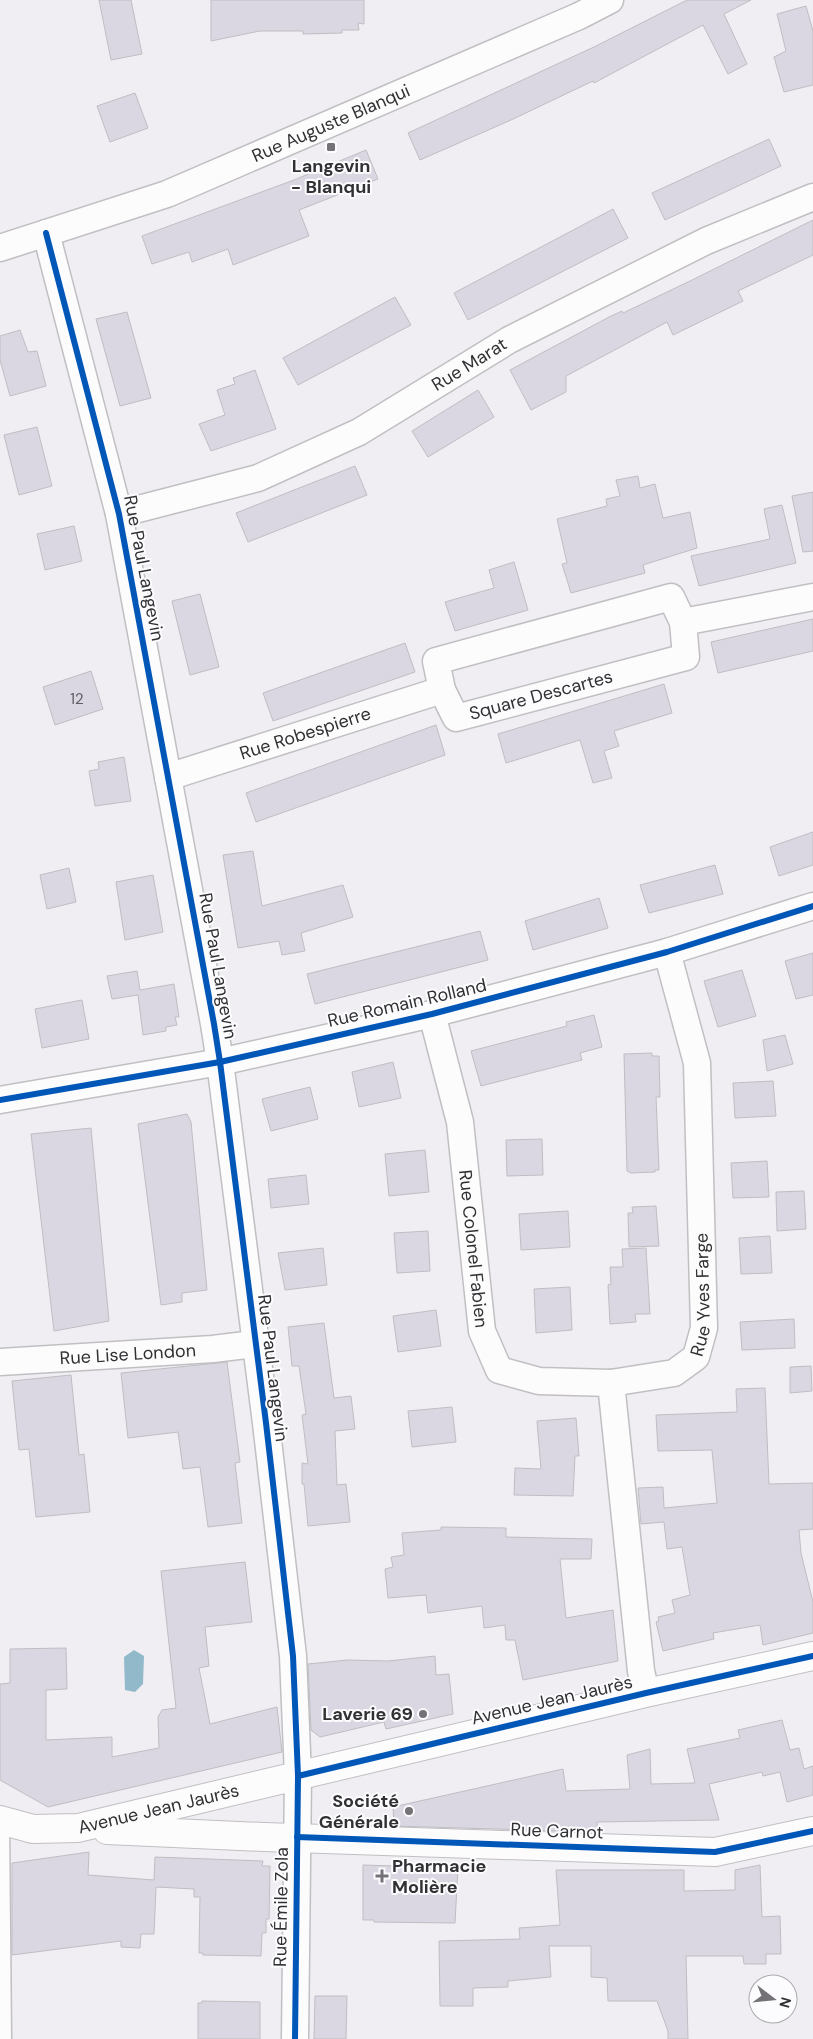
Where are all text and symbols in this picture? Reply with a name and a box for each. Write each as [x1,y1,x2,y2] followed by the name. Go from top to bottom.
[248,78,414,168] street label: Rue Auguste Blanqui
[325,141,337,153] marker: Langevin - Blanqui
[291,154,371,199] place label: Langevin - Blanqui
[427,332,512,397] street label: Rue Marat
[118,493,170,643] street label: Rue Paul Langevin
[467,664,615,726] street label: Square Descartes
[70,689,84,709] house number: 12
[237,701,374,766] street label: Rue Robespierre
[193,891,243,1041] street label: Rue Paul Langevin
[325,973,489,1033] street label: Rue Romain Rolland
[453,1169,494,1329] street label: Rue Colonel Fabien
[685,1233,716,1359] street label: Rue Yves Farge
[252,1293,294,1443] street label: Rue Paul Langevin
[59,1338,197,1370] street label: Rue Lise London
[469,1670,635,1730] street label: Avenue Jean Jaurès
[322,1702,413,1726] place label: Laverie 69
[417,1708,429,1720] marker: Laverie 69
[76,1778,242,1840] street label: Avenue Jean Jaurès
[319,1789,399,1834] place label: Société Générale
[403,1805,415,1817] marker: Société Générale
[510,1817,604,1845] street label: Rue Carnot
[268,1847,294,1967] street label: Rue Émile Zola
[392,1854,486,1899] place label: Pharmacie Molière
[376,1870,388,1882] marker: Pharmacie Molière
[748,1974,798,2024] north arrow
[775,1995,796,2010] text: N

